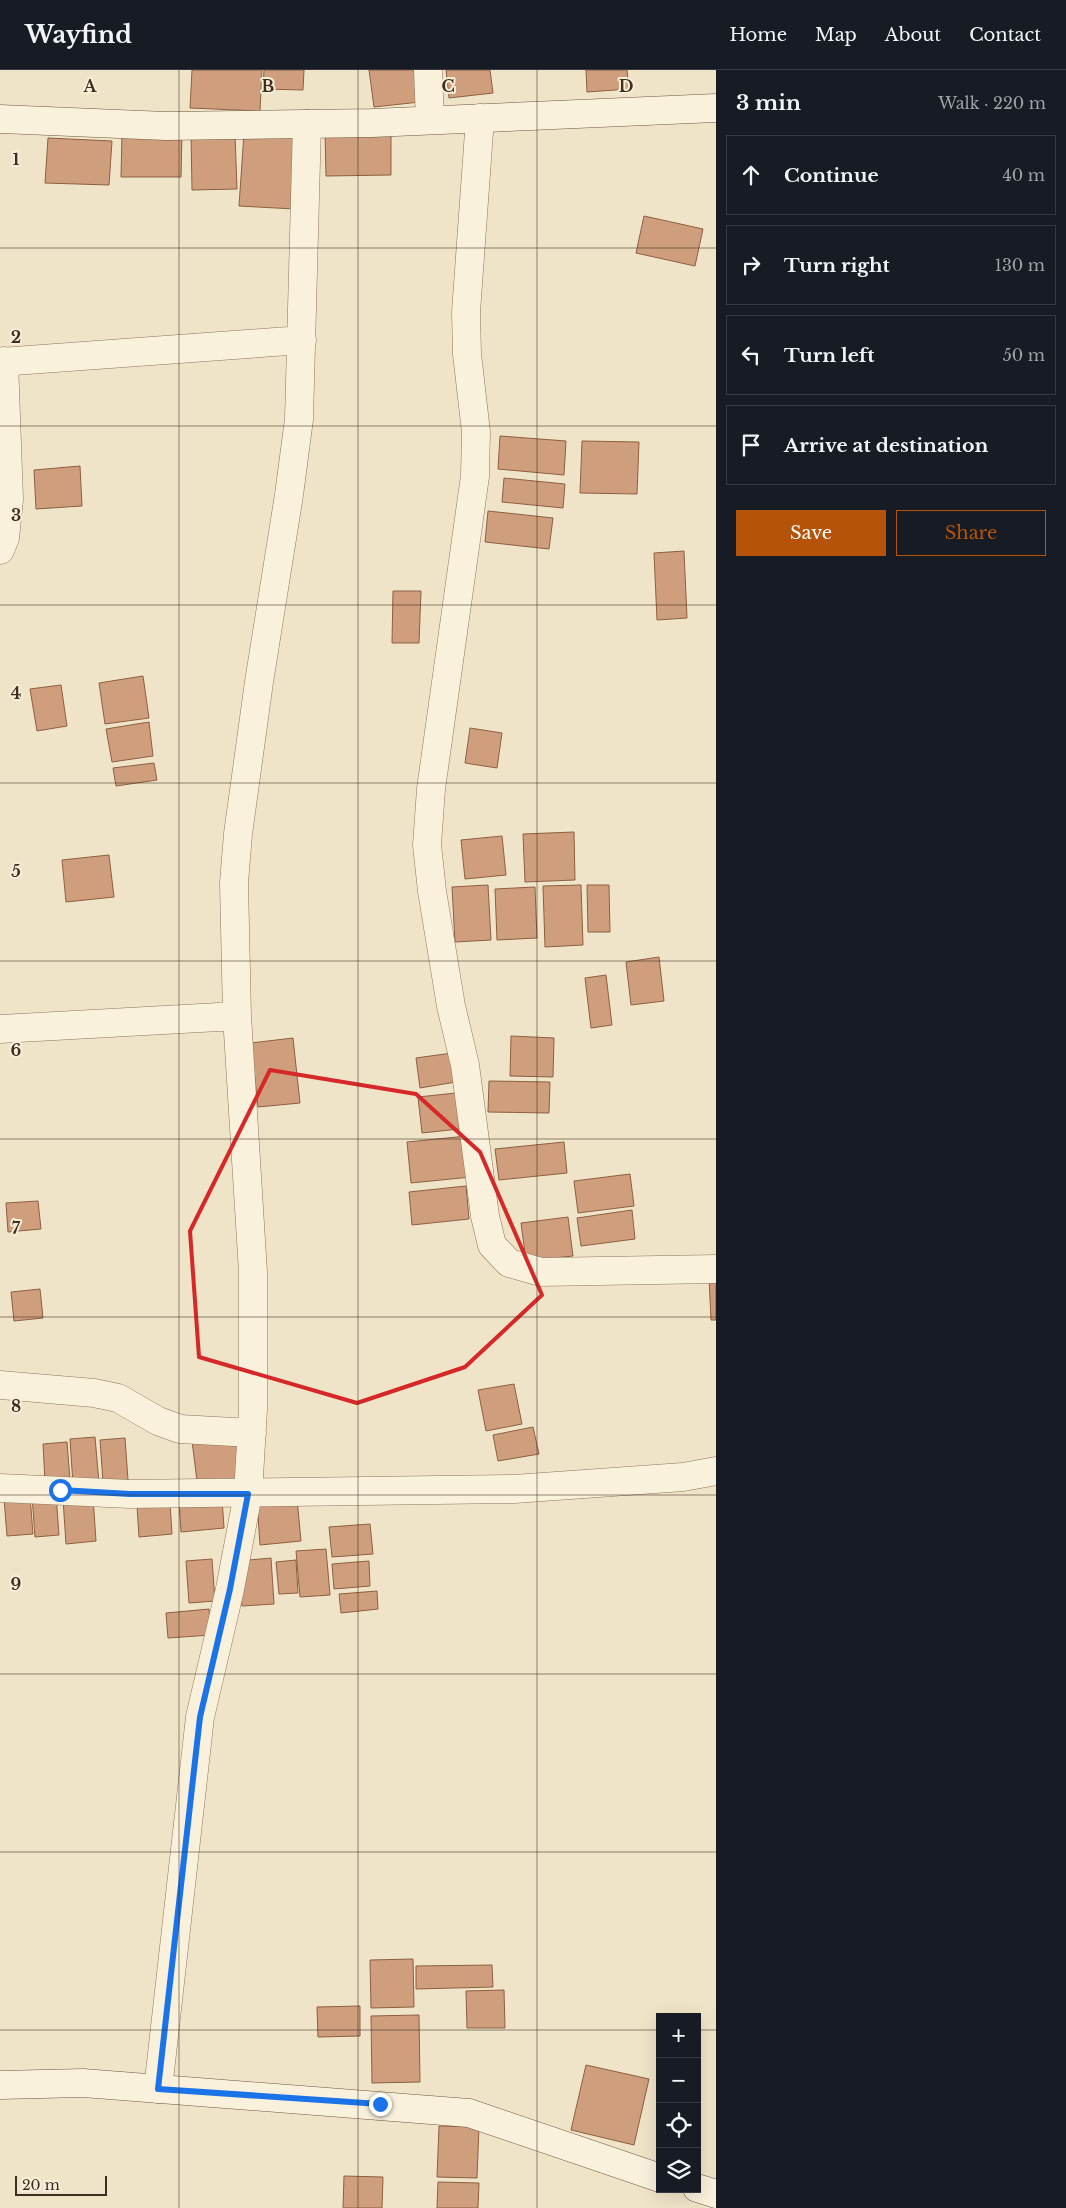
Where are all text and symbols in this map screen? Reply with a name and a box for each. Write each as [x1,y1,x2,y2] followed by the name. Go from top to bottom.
[25,20,132,49] text: Wayfind
[729,24,787,46] text: Home
[815,24,857,46] text: Map
[885,24,941,46] text: About
[969,24,1041,46] text: Contact
[83,76,98,96] text: A
[262,76,275,96] text: B
[441,76,455,96] text: C
[619,76,633,96] text: D
[736,90,801,116] text: 3 min
[938,93,1046,113] text: Walk · 220 m
[13,149,20,169] text: 1
[737,161,765,189] icon: ahead
[784,164,879,187] text: Continue
[1002,165,1045,185] text: 40 m
[737,251,765,279] icon: right
[784,254,890,277] text: Turn right
[995,255,1045,275] text: 130 m
[11,327,21,347] text: 2
[737,341,765,369] icon: left
[784,344,875,367] text: Turn left
[1003,345,1045,365] text: 50 m
[737,431,765,459] icon: arrive
[784,434,988,457] text: Arrive at destination
[11,505,21,525] text: 3
[736,510,886,556] button: Save
[896,510,1046,556] button: Share
[11,683,21,703] text: 4
[11,861,21,881] text: 5
[11,1040,22,1060] text: 6
[12,1218,21,1238] text: 7
[11,1396,21,1416] text: 8
[49,1479,72,1502] route start
[11,1574,22,1594] text: 9
[656,2013,701,2193] map controls
[656,2013,701,2058] button: +
[656,2058,701,2103] button: −
[369,2093,392,2116] route end
[656,2103,701,2148] button: locate
[656,2148,701,2193] button: layers
[15,2173,108,2196] scale bar
[22,2176,60,2194] text: 20 m

